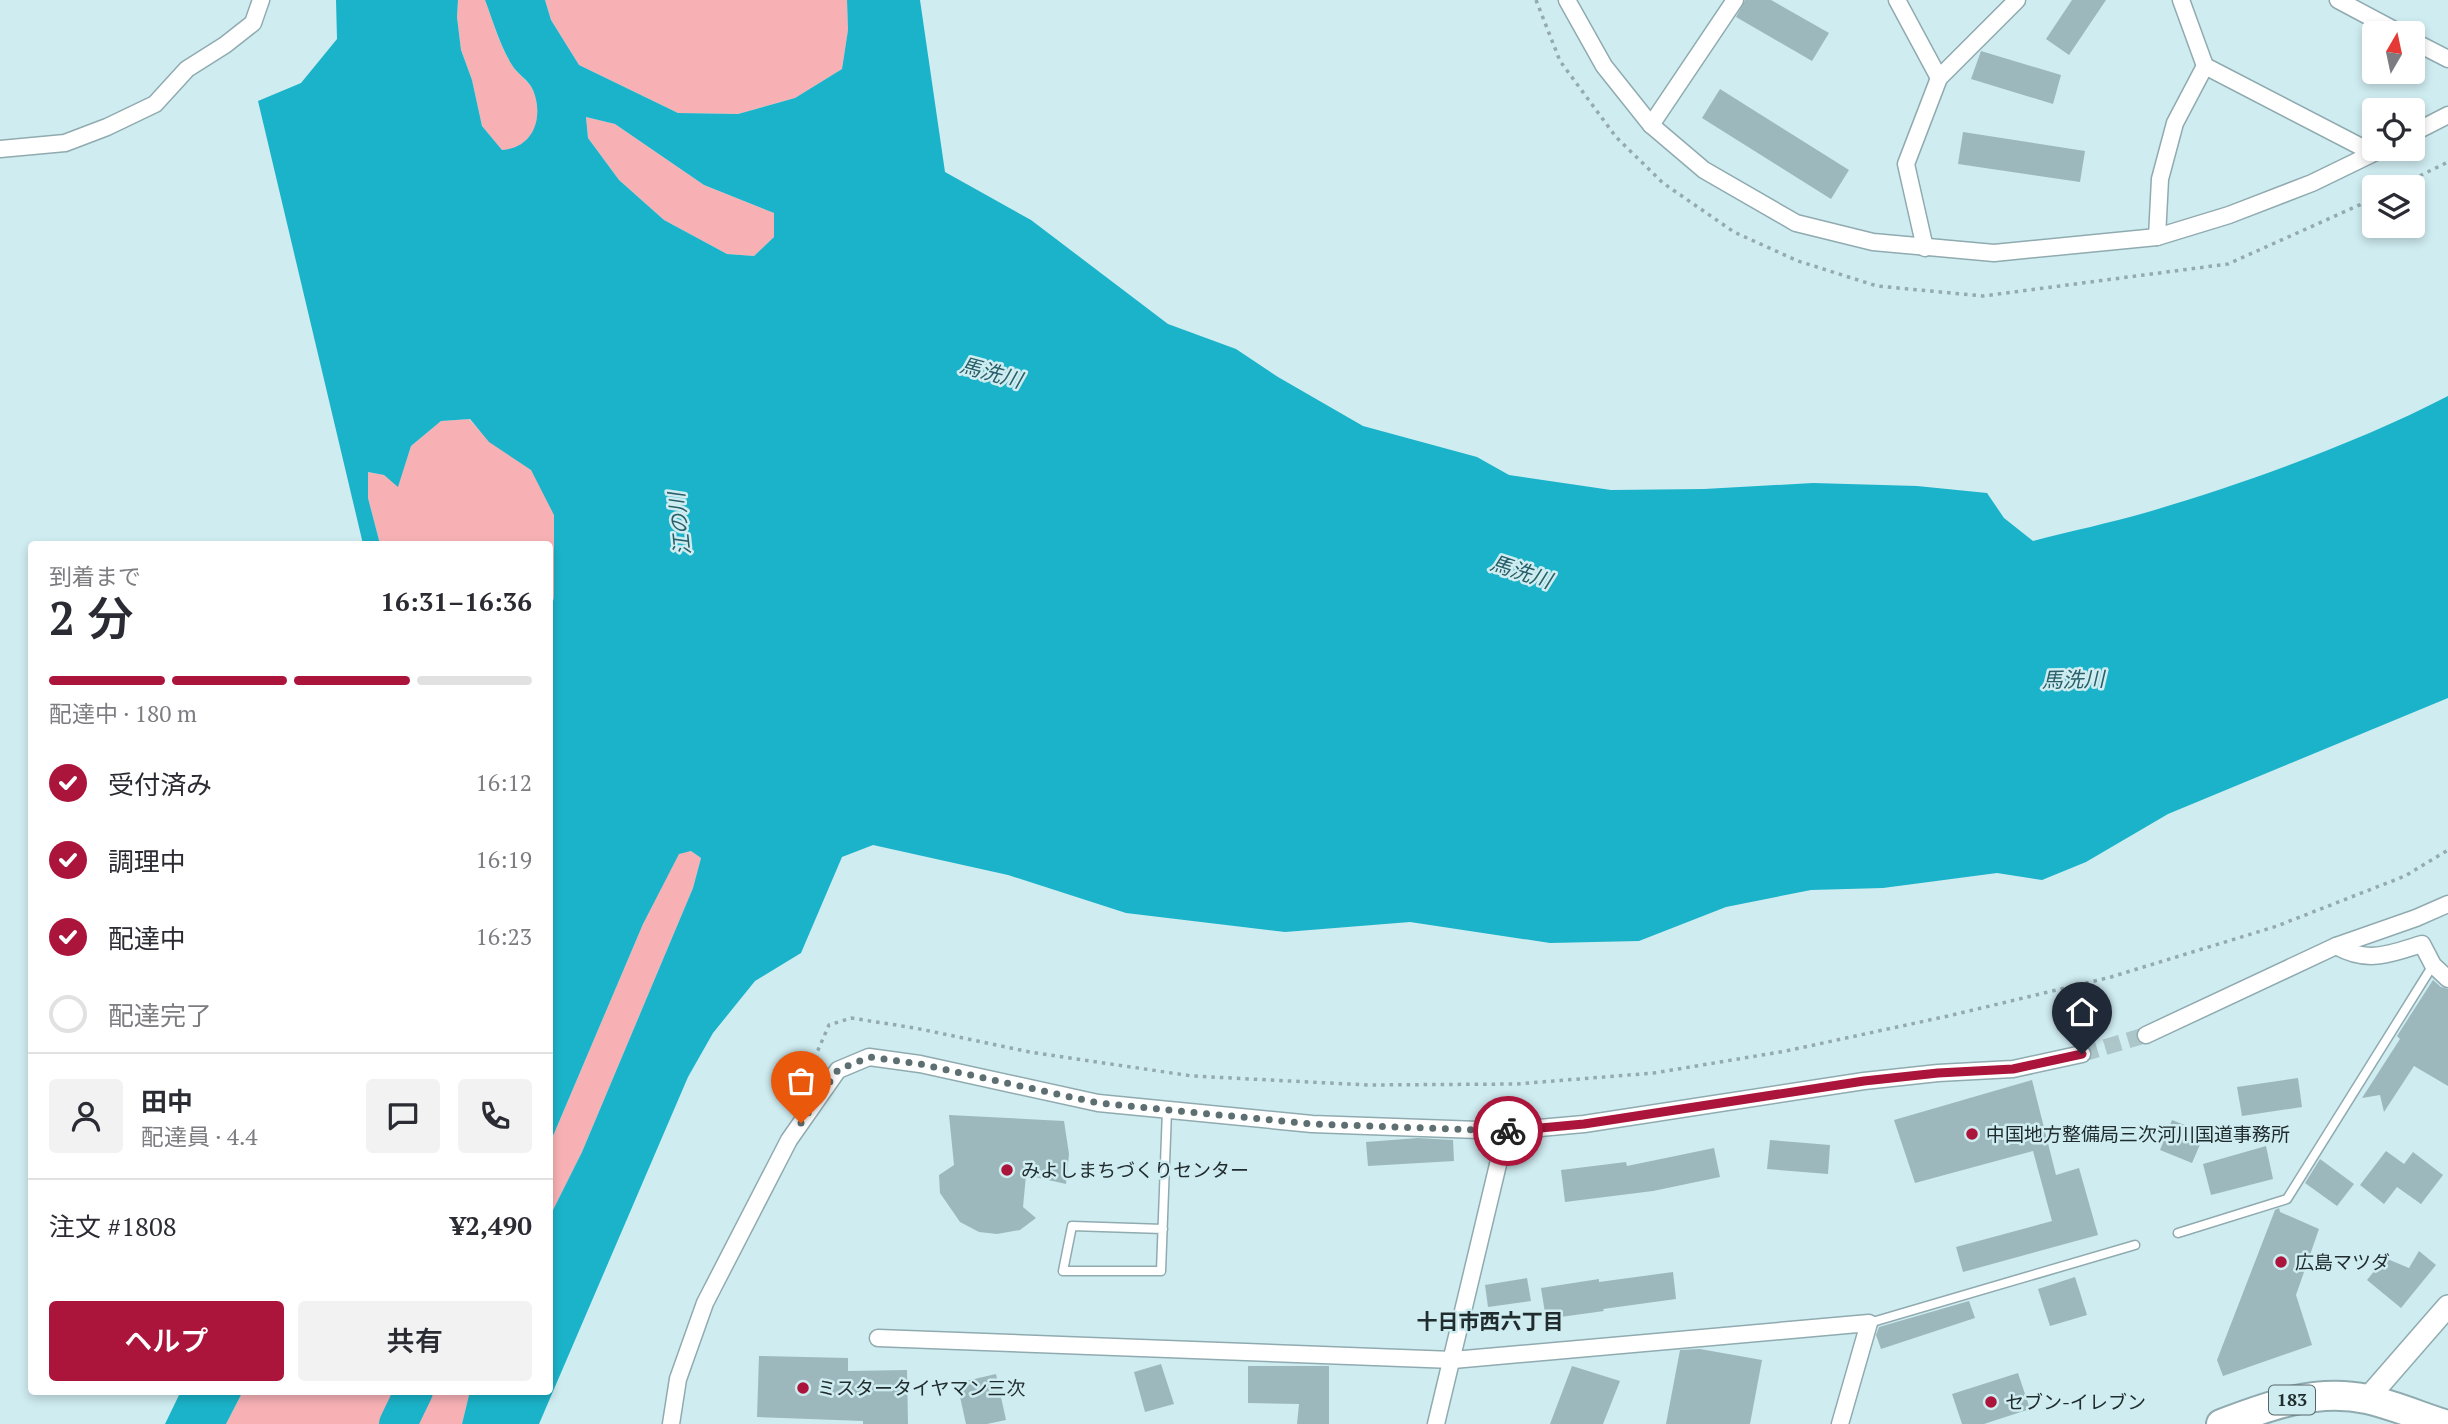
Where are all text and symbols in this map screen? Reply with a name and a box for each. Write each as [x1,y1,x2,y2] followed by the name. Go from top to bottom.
[2362,21,2426,84] north arrow
[2362,21,2425,238] map controls
[2362,98,2425,161] button: locate
[2362,175,2425,238] button: layers
[957,350,1027,394] water label: 馬洗川
[662,489,696,557] water label: 江の川
[1487,548,1557,595] water label: 馬洗川
[49,561,141,592] text: 到着まで
[380,584,532,618] text: 16:31–16:36
[49,587,133,648] text: 2 分
[2041,664,2107,694] water label: 馬洗川
[49,698,197,729] text: 配達中 · 180 m
[49,764,87,802] icon: check
[108,767,212,801] text: 受付済み
[475,767,532,798] text: 16:12
[49,841,87,879] icon: check
[108,844,186,878] text: 調理中
[475,844,532,875] text: 16:19
[49,918,87,956] icon: check
[108,921,186,955] text: 配達中
[475,921,532,952] text: 16:23
[2052,982,2112,1054] pin
[2063,993,2101,1031] icon: home
[108,998,212,1032] text: 配達完了
[771,1051,831,1123] pin
[782,1062,820,1100] icon: bag
[49,1079,123,1153] button: person
[366,1079,440,1153] button: chat
[458,1079,532,1153] button: phone
[141,1084,193,1118] text: 田中
[1473,1096,1543,1166] courier
[1489,1112,1527,1150] icon: bike
[141,1121,258,1152] text: 配達員 · 4.4
[1986,1121,2290,1146] place label: 中国地方整備局三次河川国道事務所
[1964,1126,1980,1142] marker: 中国地方整備局三次河川国道事務所
[1021,1157,1249,1182] place label: みよしまちづくりセンター
[999,1162,1015,1178] marker: みよしまちづくりセンター
[451,1208,532,1242] text: ¥2,490
[49,1209,177,1243] text: 注文 #1808
[2295,1249,2390,1274] place label: 広島マツダ
[2273,1254,2289,1270] marker: 広島マツダ
[49,1301,284,1381] button: ヘルプ
[298,1301,532,1381] button: 共有
[1417,1307,1564,1335] district label: 十日市西六丁目
[817,1375,1025,1400] place label: ミスタータイヤマン三次
[795,1380,811,1396] marker: ミスタータイヤマン三次
[2269,1386,2315,1414] road number: 183
[2005,1389,2146,1414] place label: セブン-イレブン
[1983,1394,1999,1410] marker: セブン-イレブン

